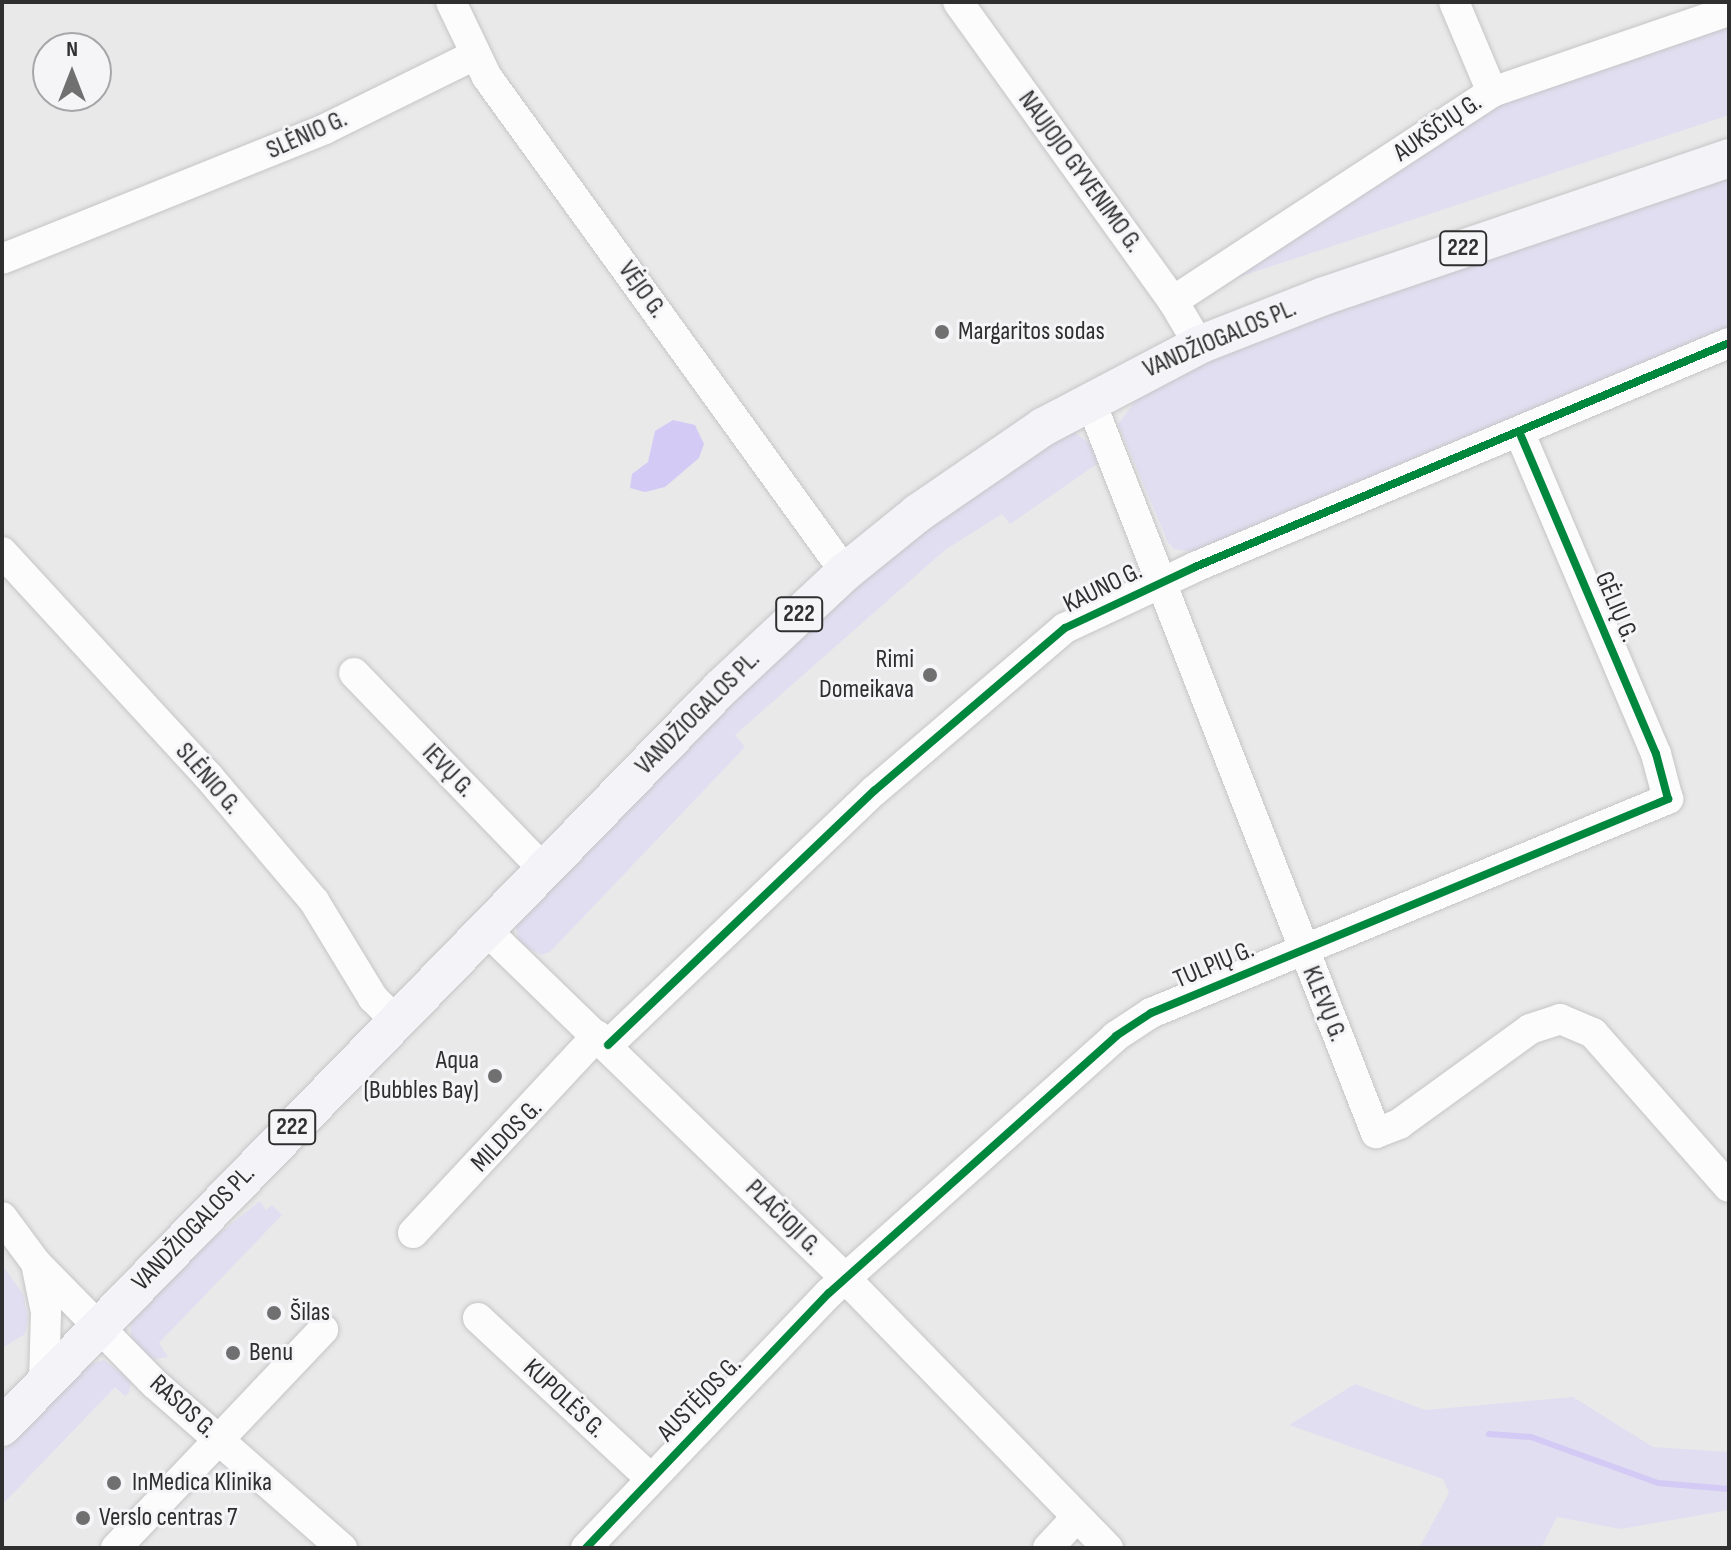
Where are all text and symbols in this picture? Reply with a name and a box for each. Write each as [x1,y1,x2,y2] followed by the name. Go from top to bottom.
[32,32,112,112] north arrow
[66,36,78,63] text: N
[1011,85,1149,259] street label: NAUJOJO GYVENIMO G.
[1388,87,1488,169] street label: AUKŠČIŲ G.
[262,103,352,167] street label: SLĖNIO G.
[1439,228,1487,268] road number: 222
[611,256,673,324] street label: VĖJO G.
[1139,293,1301,385] street label: VANDŽIOGALOS PL.
[958,316,1105,348] place label: Margaritos sodas
[933,323,951,341] marker: Margaritos sodas
[1059,556,1147,620] street label: KAUNO G.
[1587,567,1645,647] street label: GĖLIŲ G.
[775,594,823,634] road number: 222
[629,644,767,782] street label: VANDŽIOGALOS PL.
[819,644,914,706] place label: Rimi Domeikava
[921,666,939,684] marker: Rimi Domeikava
[168,737,248,821] street label: SLĖNIO G.
[415,738,481,804] street label: IEVŲ G.
[1169,934,1259,996] street label: TULPIŲ G.
[1295,962,1353,1046] street label: KLEVŲ G.
[363,1045,479,1106] place label: Aqua (Bubbles Bay)
[486,1067,504,1085] marker: Aqua (Bubbles Bay)
[465,1093,549,1179] street label: MILDOS G.
[268,1107,316,1147] road number: 222
[126,1158,262,1298] street label: VANDŽIOGALOS PL.
[738,1173,828,1263] street label: PLAČIOJI G.
[290,1297,330,1329] place label: Šilas
[265,1304,283,1322] marker: Šilas
[249,1337,293,1369] place label: Benu
[224,1344,242,1362] marker: Benu
[652,1350,748,1448] street label: AUSTĖJOS G.
[516,1353,612,1445] street label: KUPOLĖS G.
[143,1369,223,1445] street label: RASOS G.
[132,1467,272,1499] place label: InMedica Klinika
[103,1472,125,1494] marker: InMedica Klinika
[99,1502,237,1534] place label: Verslo centras 7
[74,1509,92,1527] marker: Verslo centras 7

